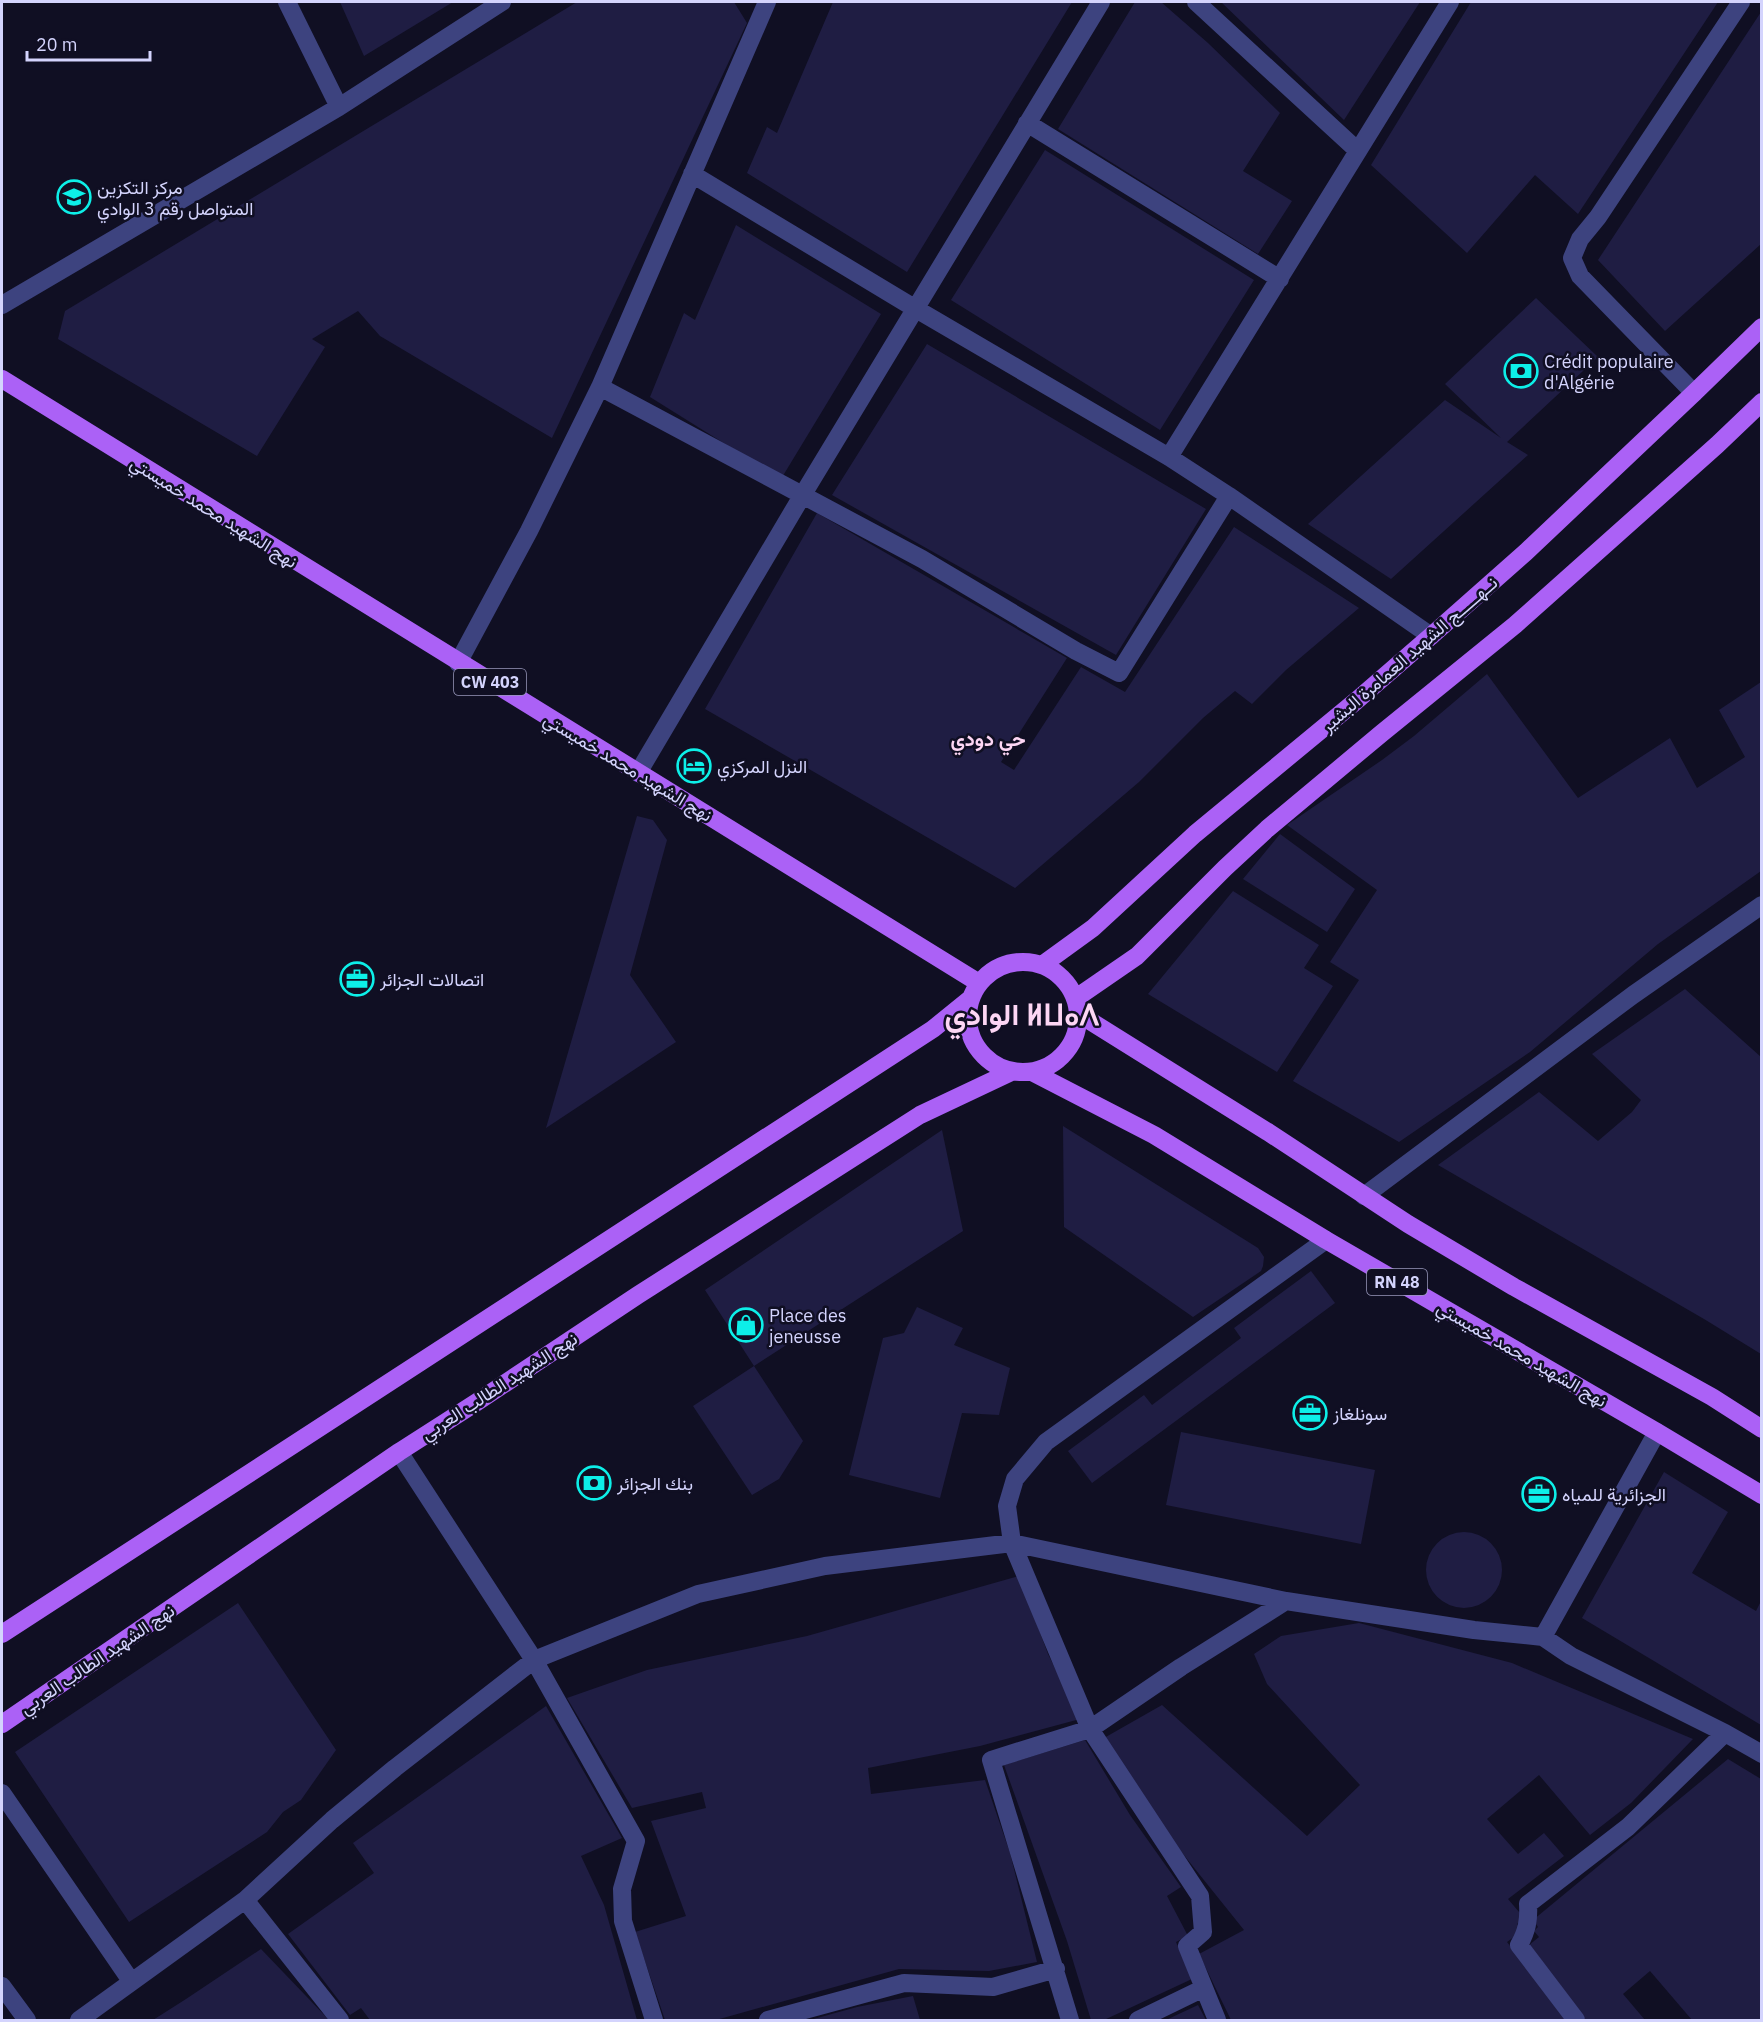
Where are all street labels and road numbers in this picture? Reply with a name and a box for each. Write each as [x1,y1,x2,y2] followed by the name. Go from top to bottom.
[124,451,302,576] street label: نهج الشهيد محمد خميستي
[1315,571,1503,738] street label: نــهـــــج الشهيد العمامرة البشير
[454,669,526,695] road number: CW 403
[537,707,717,830] street label: نهج الشهيد محمد خميستي
[1367,1269,1427,1295] road number: RN 48
[1431,1296,1611,1416] street label: نهج الشهيد محمد خميستي
[416,1327,584,1449] street label: نهج الشهيد الطالب العربي
[15,1599,181,1723] street label: نهج الشهيد الطالب العربي

